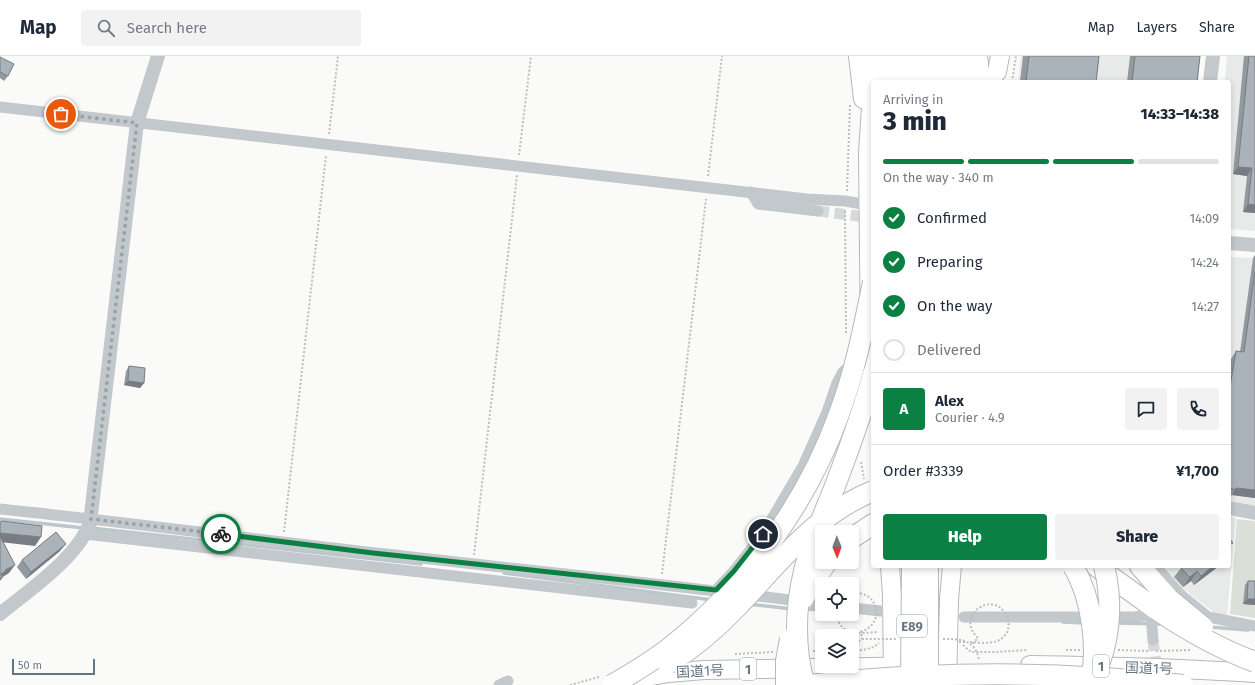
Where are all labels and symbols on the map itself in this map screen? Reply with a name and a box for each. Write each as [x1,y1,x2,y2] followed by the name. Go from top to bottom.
[44,97,78,131] pin
[201,514,241,554] courier
[746,517,780,551] pin
[815,525,859,569] north arrow
[897,615,927,637] road number: E89
[1093,655,1109,677] road number: 1
[12,657,95,676] scale bar
[740,658,756,680] road number: 1
[1125,659,1173,678] street label: 国道1号
[676,662,724,681] street label: 国道1号

